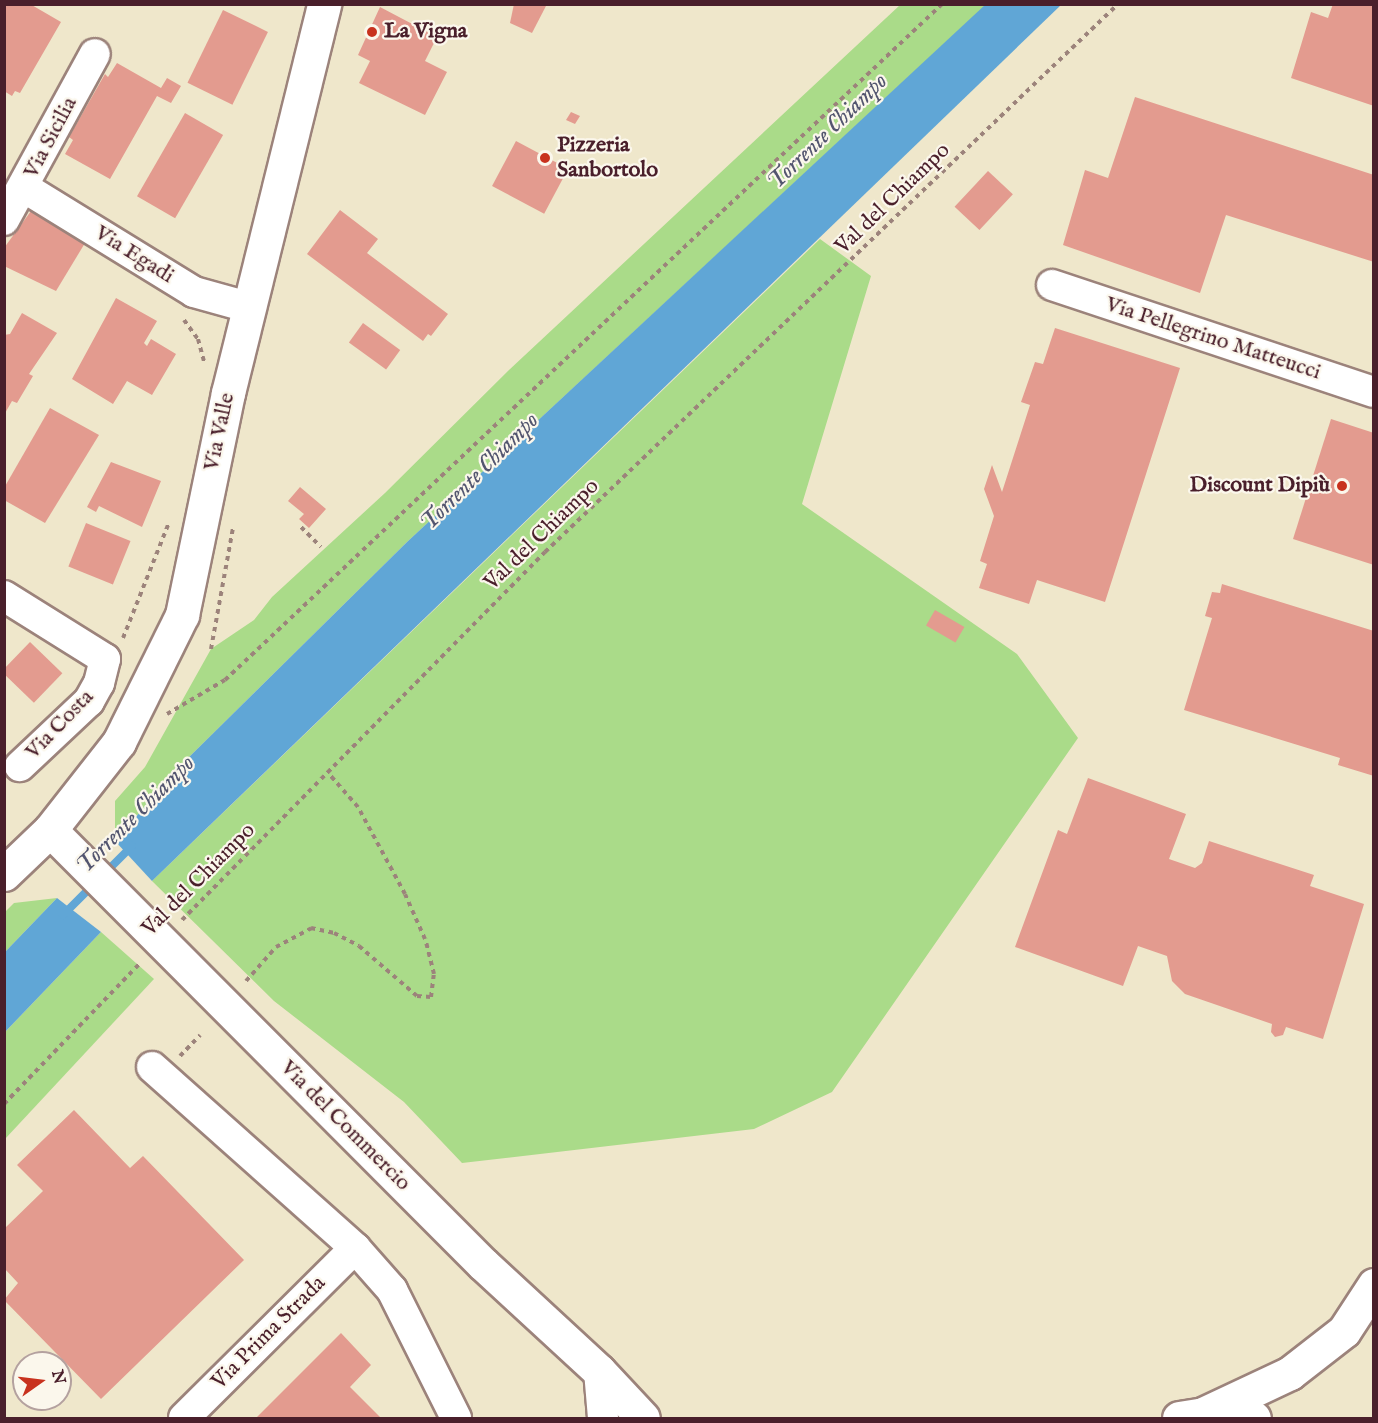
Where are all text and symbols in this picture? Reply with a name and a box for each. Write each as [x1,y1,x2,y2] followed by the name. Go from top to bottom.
[384,19,467,45] place label: La Vigna
[365,25,379,39] marker: La Vigna
[762,68,894,196] water label: Torrente Chiampo
[19,93,83,183] street label: Via Sicilia
[557,132,658,184] place label: Pizzeria Sanbortolo
[830,138,956,260] street label: Val del Chiampo
[538,151,552,165] marker: Pizzeria Sanbortolo
[89,220,179,290] street label: Via Egadi
[1102,292,1324,386] street label: Via Pellegrino Matteucci
[199,391,241,473] street label: Via Valle
[415,407,545,537] water label: Torrente Chiampo
[1190,473,1330,499] place label: Discount Dipiù
[479,474,605,596] street label: Val del Chiampo
[1335,479,1349,493] marker: Discount Dipiù
[20,685,100,765] street label: Via Costa
[71,750,201,880] water label: Torrente Chiampo
[137,818,261,942] street label: Val del Chiampo
[274,1055,416,1197] street label: Via del Commercio
[207,1271,331,1395] street label: Via Prima Strada
[12,1351,72,1411] north arrow
[46,1368,69,1386] text: N

